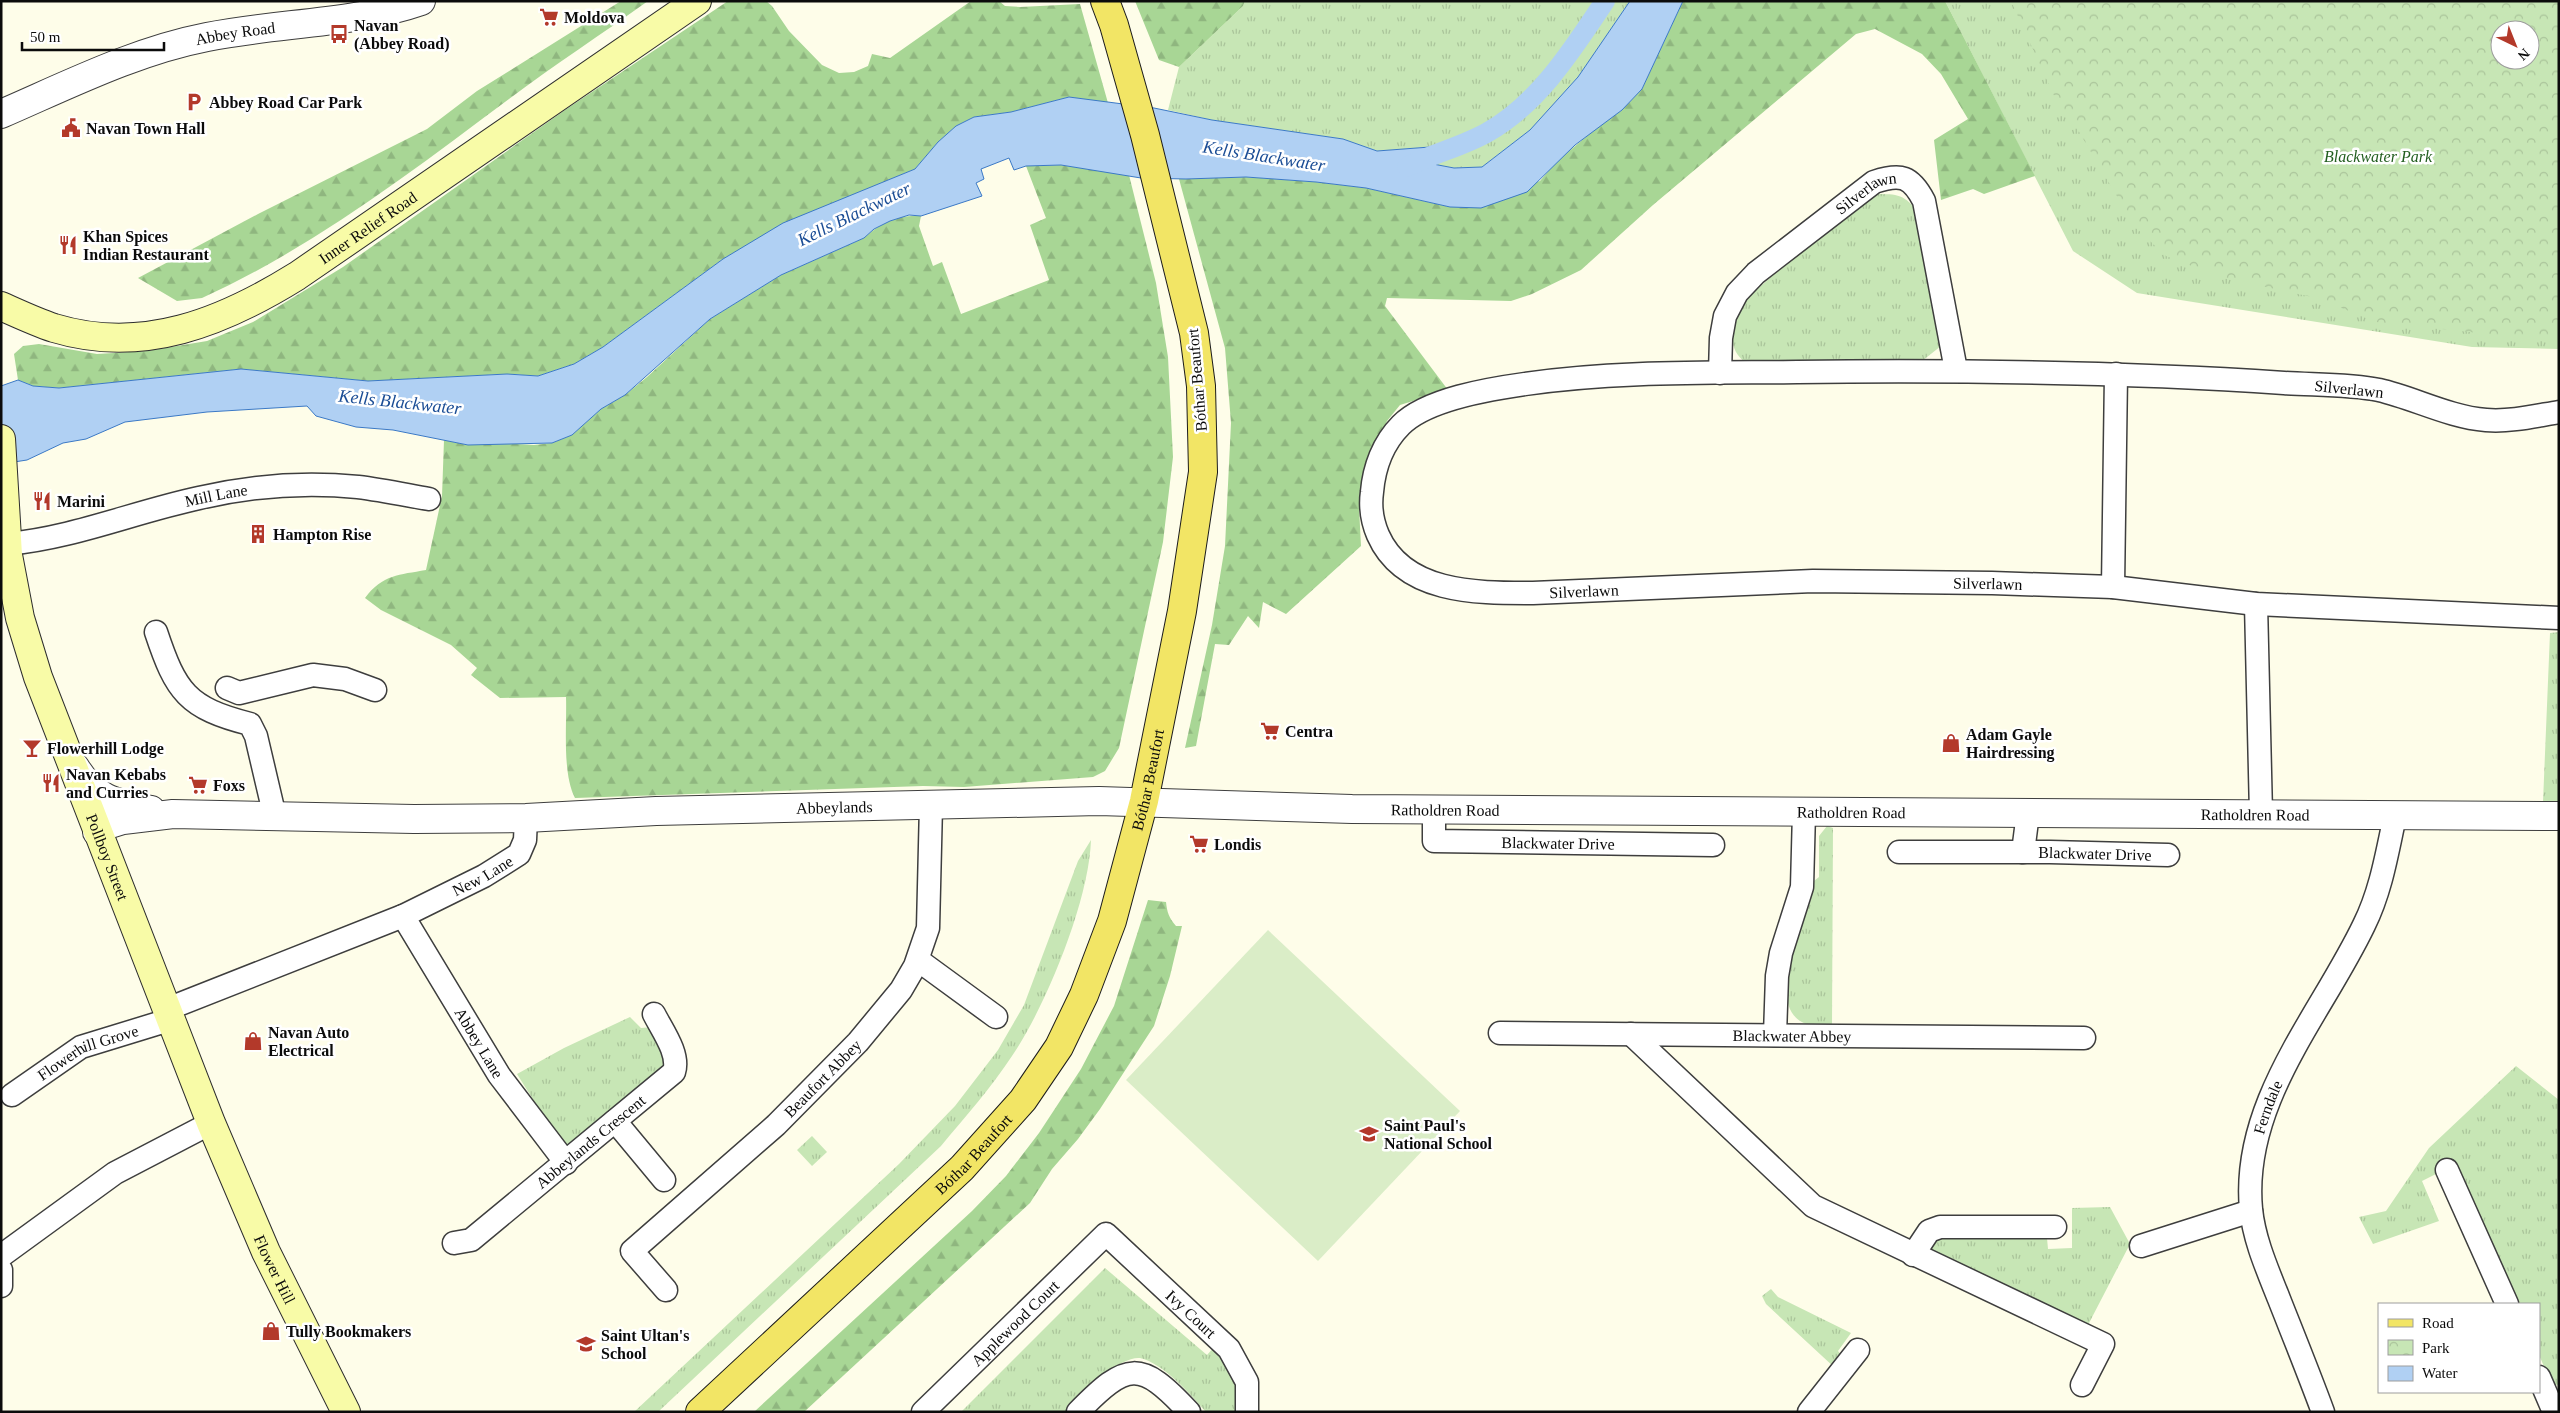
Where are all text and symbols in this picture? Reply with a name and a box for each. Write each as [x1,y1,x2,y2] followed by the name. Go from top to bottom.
[538,6,560,28] supermarket icon: Moldova
[564,9,624,26] place label: Moldova
[354,17,450,53] place label: Navan (Abbey Road)
[194,19,276,48] street label: Abbey Road
[22,20,165,52] scale bar
[2490,20,2540,70] north arrow
[328,23,350,45] bus stop icon: Navan (Abbey Road)
[30,29,61,45] text: 50 m
[2515,45,2532,63] text: N
[183,91,205,113] parking icon: Abbey Road Car Park
[209,94,362,112] place label: Abbey Road Car Park
[60,117,82,139] public building icon: Navan Town Hall
[86,120,206,137] place label: Navan Town Hall
[1200,136,1328,176] water label: Kells Blackwater
[2324,148,2433,165] park label: Blackwater Park
[1832,169,1897,217] street label: Silverlawn
[793,178,915,250] water label: Kells Blackwater
[316,188,420,267] street label: Inner Relief Road
[83,228,209,263] place label: Khan Spices Indian Restaurant
[57,234,79,256] restaurant icon: Khan Spices Indian Restaurant
[1184,327,1210,432] street label: Bóthar Beaufort
[2314,377,2384,401] street label: Silverlawn
[337,385,463,419] water label: Kells Blackwater
[183,481,248,509] street label: Mill Lane
[31,490,53,512] restaurant icon: Marini
[57,493,106,510] place label: Marini
[247,523,269,545] building icon: Hampton Rise
[273,526,371,544] place label: Hampton Rise
[1953,574,2023,593] street label: Silverlawn
[1549,581,1619,601] street label: Silverlawn
[1259,720,1281,742] supermarket icon: Centra
[1285,723,1333,740] place label: Centra
[1966,726,2055,762] place label: Adam Gayle Hairdressing
[1128,727,1167,832] street label: Bóthar Beaufort
[1940,732,1962,754] shop icon: Adam Gayle Hairdressing
[21,737,43,759] bar icon: Flowerhill Lodge
[47,740,164,758] place label: Flowerhill Lodge
[66,766,166,801] place label: Navan Kebabs and Curries
[40,772,62,794] restaurant icon: Navan Kebabs and Curries
[187,774,209,796] supermarket icon: Foxs
[213,777,245,794] place label: Foxs
[796,798,873,817] street label: Abbeylands
[1391,801,1500,818] street label: Ratholdren Road
[1797,803,1906,821] street label: Ratholdren Road
[2201,805,2310,823] street label: Ratholdren Road
[83,811,132,903] street label: Pollboy Street
[1188,833,1210,855] supermarket icon: Londis
[1501,833,1615,852] street label: Blackwater Drive
[1214,836,1261,853] place label: Londis
[2038,843,2152,863] street label: Blackwater Drive
[449,852,516,899] street label: New Lane
[452,1005,507,1081] street label: Abbey Lane
[34,1021,140,1083] street label: Flowerhill Grove
[268,1024,349,1059] place label: Navan Auto Electrical
[1733,1026,1851,1046] street label: Blackwater Abbey
[242,1030,264,1052] shop icon: Navan Auto Electrical
[781,1036,865,1120] street label: Beaufort Abbey
[2250,1078,2285,1136] street label: Ferndale
[532,1091,649,1191] street label: Abbeylands Crescent
[931,1110,1015,1197] street label: Bóthar Beaufort
[1384,1117,1493,1152] place label: Saint Paul's National School
[1358,1123,1380,1145] school or university icon: Saint Paul's National School
[251,1232,299,1307] street label: Flower Hill
[968,1276,1062,1369] street label: Applewood Court
[1163,1286,1220,1341] street label: Ivy Court
[2378,1303,2540,1393] legend
[2422,1315,2454,1331] text: Road
[260,1320,282,1342] shop icon: Tully Bookmakers
[286,1323,411,1341] place label: Tully Bookmakers
[601,1327,689,1362] place label: Saint Ultan's School
[575,1333,597,1355] school or university icon: Saint Ultan's School
[2422,1340,2450,1356] text: Park
[2422,1365,2457,1381] text: Water

